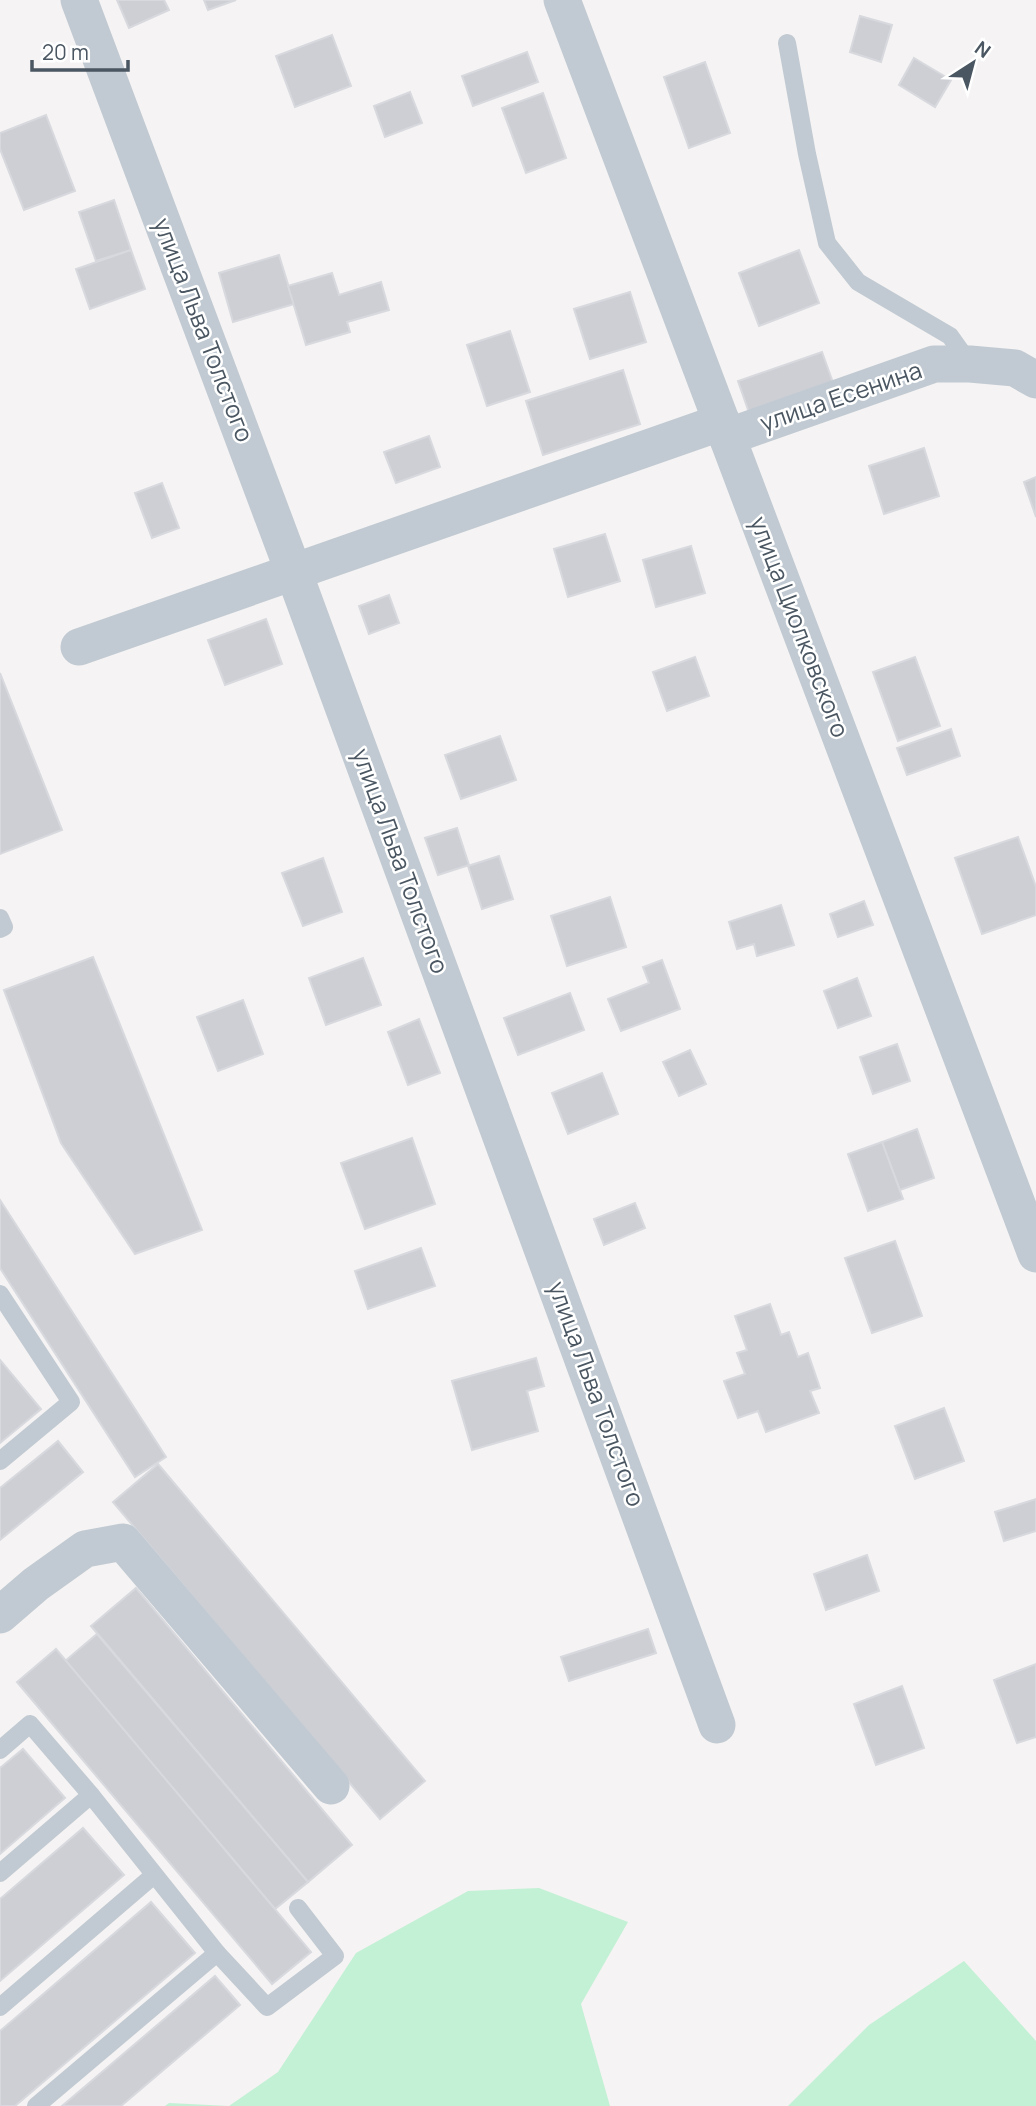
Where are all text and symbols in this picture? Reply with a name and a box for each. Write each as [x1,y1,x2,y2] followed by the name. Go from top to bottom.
[32,28,128,72] scale bar
[938,28,1008,98] north arrow
[970,35,996,64] text: N
[42,38,89,66] text: 20 m
[146,213,262,446] street label: улица Льва Толстого
[755,352,926,439] street label: улица Есенина
[743,511,858,742] street label: улица Циолковского
[345,743,458,978] street label: улица Льва Толстого
[541,1276,654,1511] street label: улица Льва Толстого

